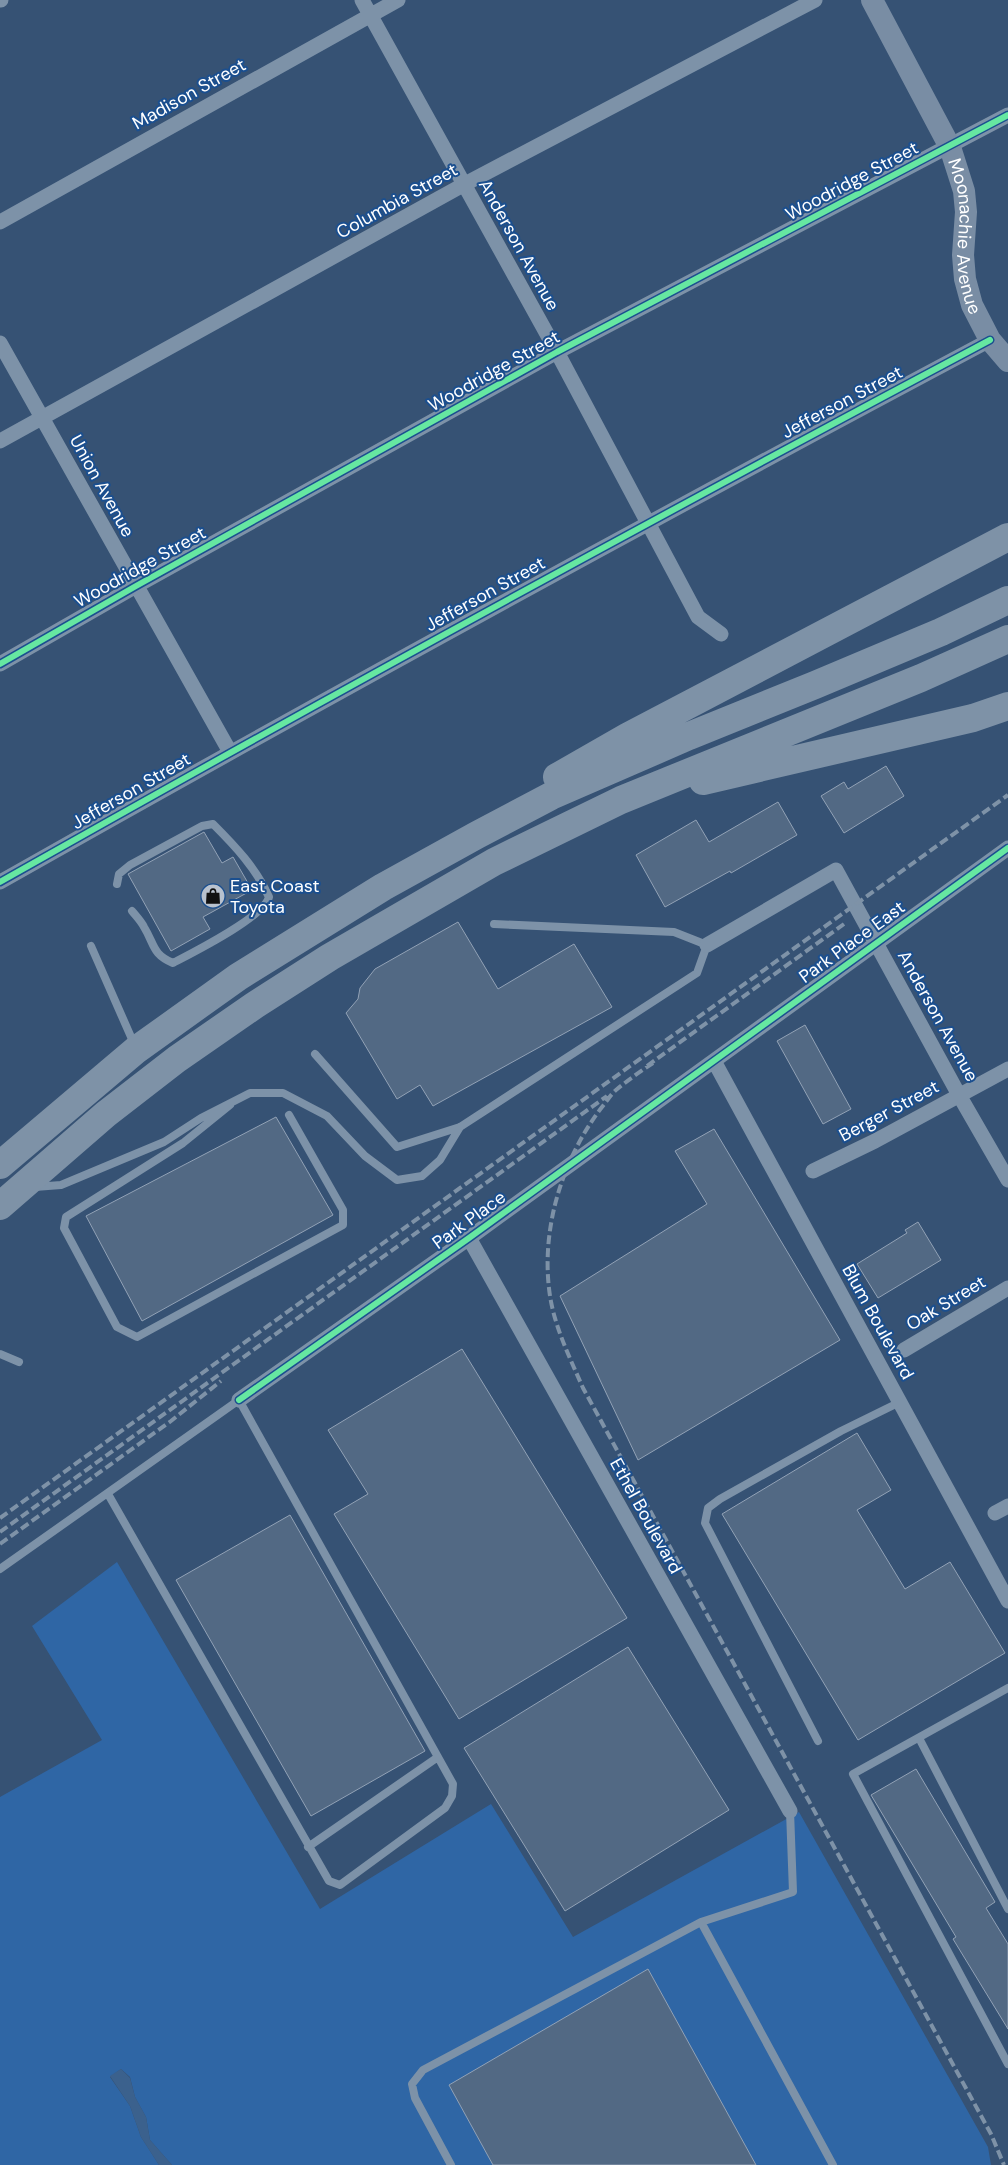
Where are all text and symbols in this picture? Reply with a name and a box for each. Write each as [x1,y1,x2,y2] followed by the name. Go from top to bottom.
[128,53,250,135] street label: Madison Street
[781,136,923,226] street label: Woodridge Street
[942,155,987,319] street label: Moonachie Avenue
[332,158,462,244] street label: Columbia Street
[473,175,565,315] street label: Anderson Avenue
[424,325,564,417] street label: Woodridge Street
[777,360,907,444] street label: Jefferson Street
[64,431,140,541] street label: Union Avenue
[70,521,210,613] street label: Woodridge Street
[421,551,549,637] street label: Jefferson Street
[67,747,195,835] street label: Jefferson Street
[230,874,320,919] place label: East Coast Toyota
[200,883,226,909] shop icon: East Coast Toyota
[794,895,910,989] street label: Park Place East
[892,946,984,1086] street label: Anderson Avenue
[835,1075,943,1147] street label: Berger Street
[428,1185,510,1255] street label: Park Place
[836,1260,920,1384] street label: Blum Boulevard
[902,1270,990,1336] street label: Oak Street
[604,1454,688,1578] street label: Ethel Boulevard

